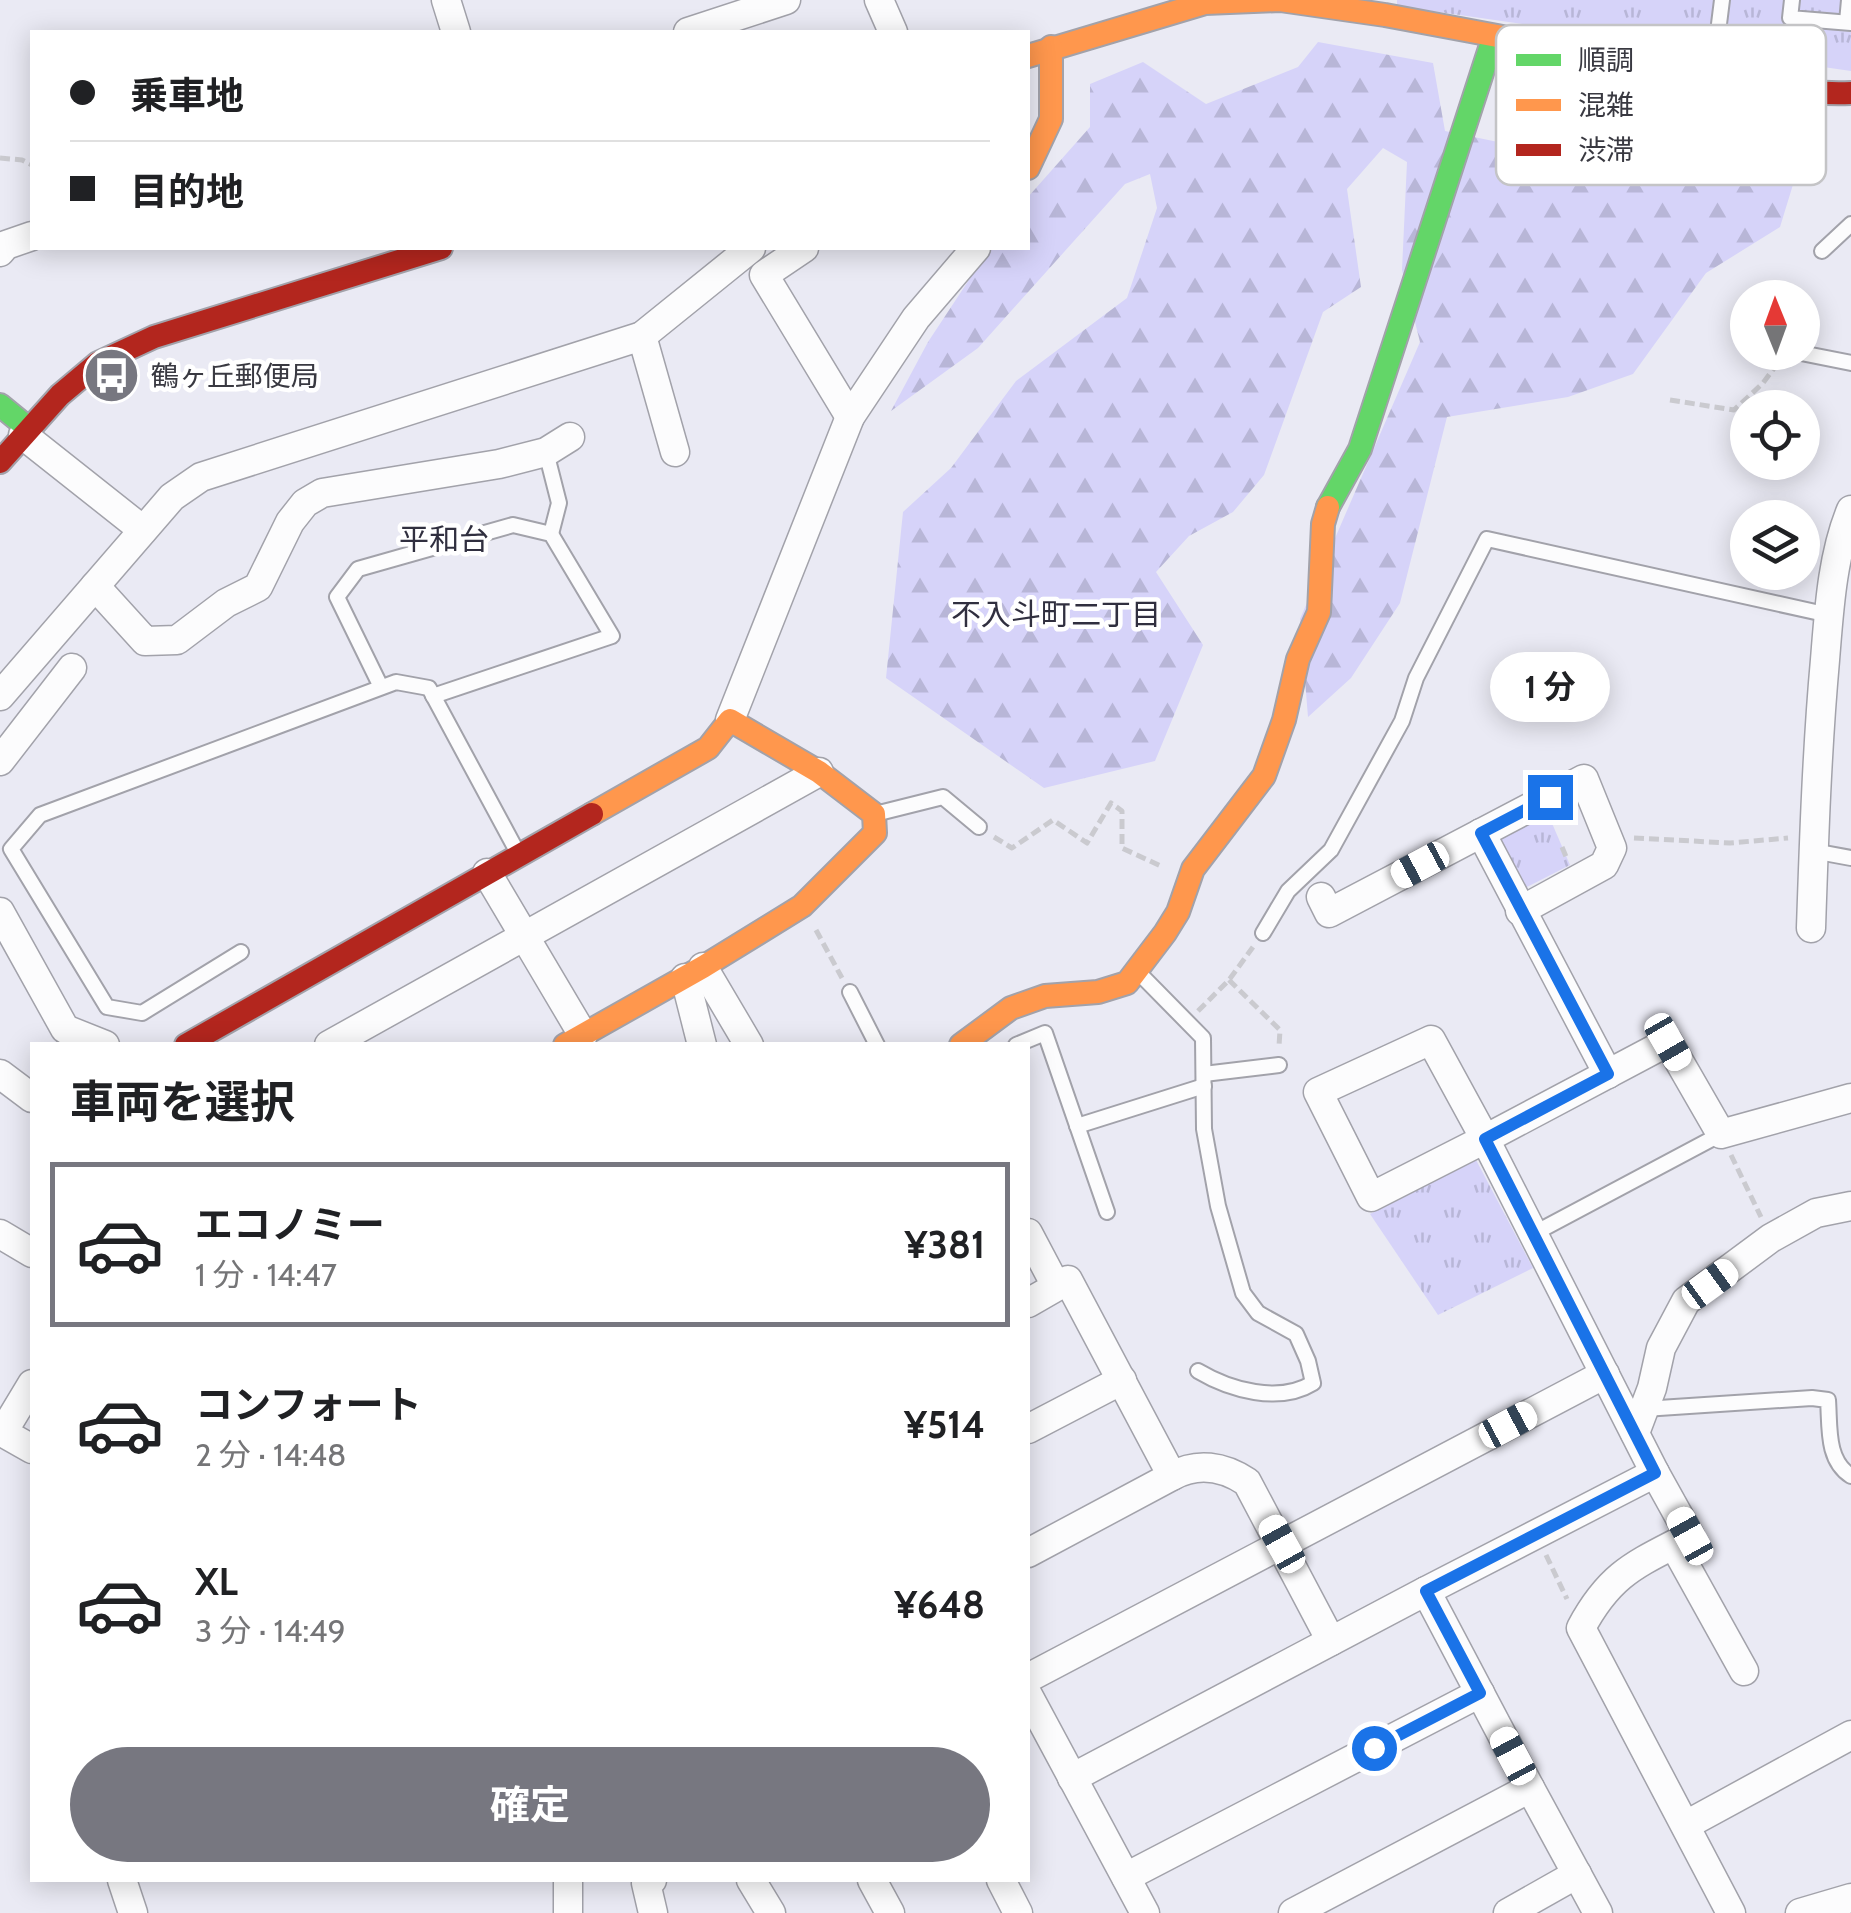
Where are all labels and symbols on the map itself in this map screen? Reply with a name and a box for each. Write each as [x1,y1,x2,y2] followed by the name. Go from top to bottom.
[1496,25,1826,185] legend
[1578,43,1634,77] text: 順調
[1578,88,1634,122] text: 混雑
[1578,133,1634,167] text: 渋滞
[1730,280,1820,370] north arrow
[82,346,142,406] bus stop icon: 鶴ヶ丘郵便局
[151,359,319,393] place label: 鶴ヶ丘郵便局
[399,521,489,558] district label: 平和台
[951,596,1161,633] district label: 不入斗町二丁目
[1490,652,1610,722] callout: 1 分
[1528,775,1573,820] route end
[1386,838,1454,892] car
[1640,1009,1696,1075] car
[1677,1254,1743,1314] car
[1474,1398,1542,1452] car
[1662,1502,1718,1570] car
[1254,1510,1310,1578] car
[1486,1722,1540,1790] car
[1352,1726,1397,1771] route start

